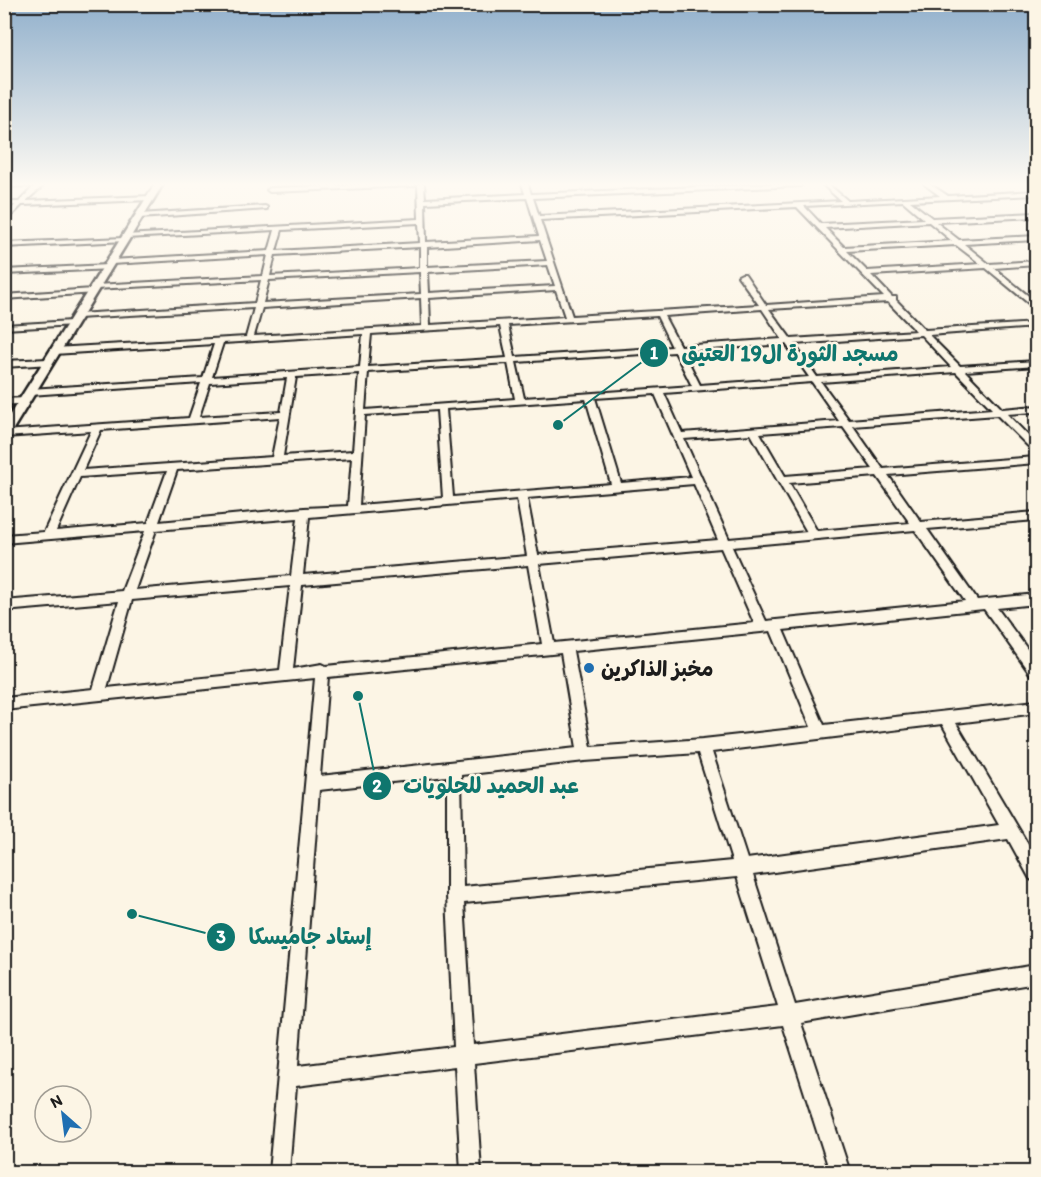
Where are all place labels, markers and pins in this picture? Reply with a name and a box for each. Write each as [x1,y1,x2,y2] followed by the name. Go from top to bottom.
[639,333,910,373] callout: مسجد الثورة ال19 العتيق
[601,656,714,682] place label: مخبز الذاكرين
[582,661,596,675] marker: مخبز الذاكرين
[362,766,591,806] callout: عبد الحميد للحلويات
[206,917,383,957] callout: إستاد جاميسكا

